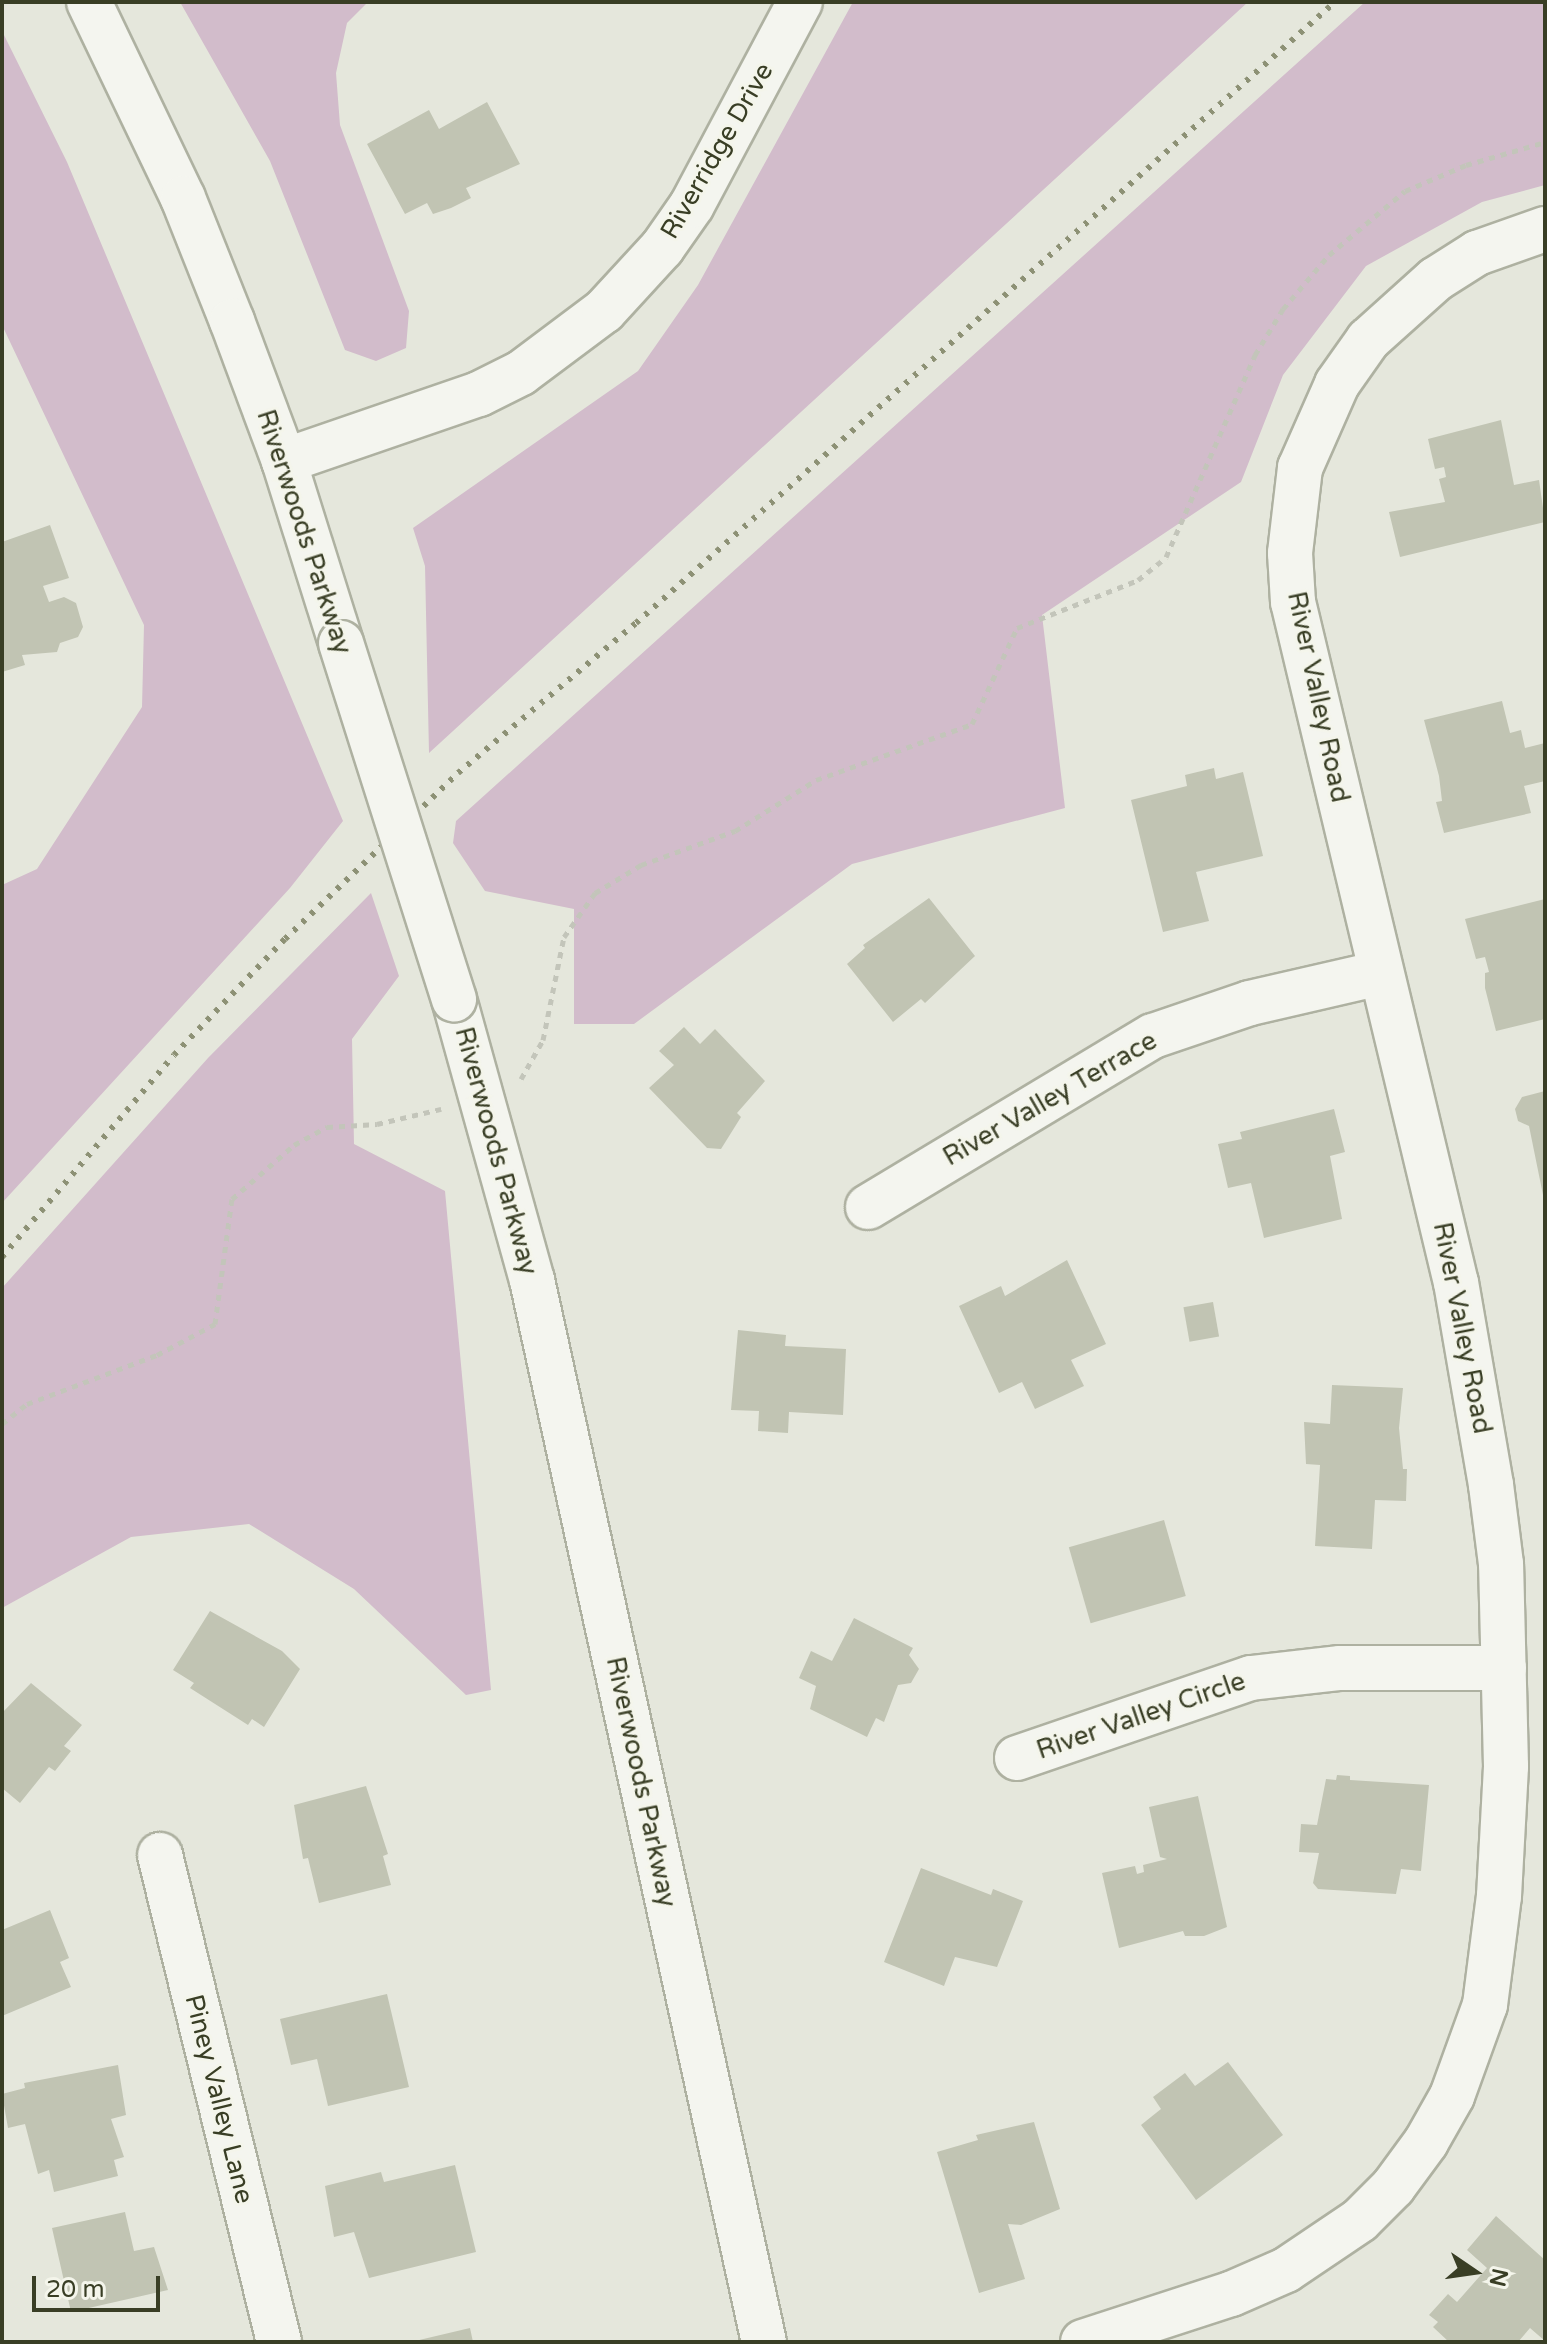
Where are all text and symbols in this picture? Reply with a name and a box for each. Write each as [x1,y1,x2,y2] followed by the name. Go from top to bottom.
[654,57,780,245] street label: Riverridge Drive
[250,406,358,658] street label: Riverwoods Parkway
[1280,589,1356,805] street label: River Valley Road
[448,1024,544,1278] street label: Riverwoods Parkway
[938,1025,1162,1173] street label: River Valley Terrace
[1426,1220,1498,1436] street label: River Valley Road
[599,1654,683,1910] street label: Riverwoods Parkway
[1033,1666,1249,1766] street label: River Valley Circle
[178,1991,260,2207] street label: Piney Valley Lane
[1435,2232,1515,2312] north arrow
[36,2260,164,2310] scale bar
[1484,2266,1513,2289] text: N
[46,2275,104,2304] text: 20 m

